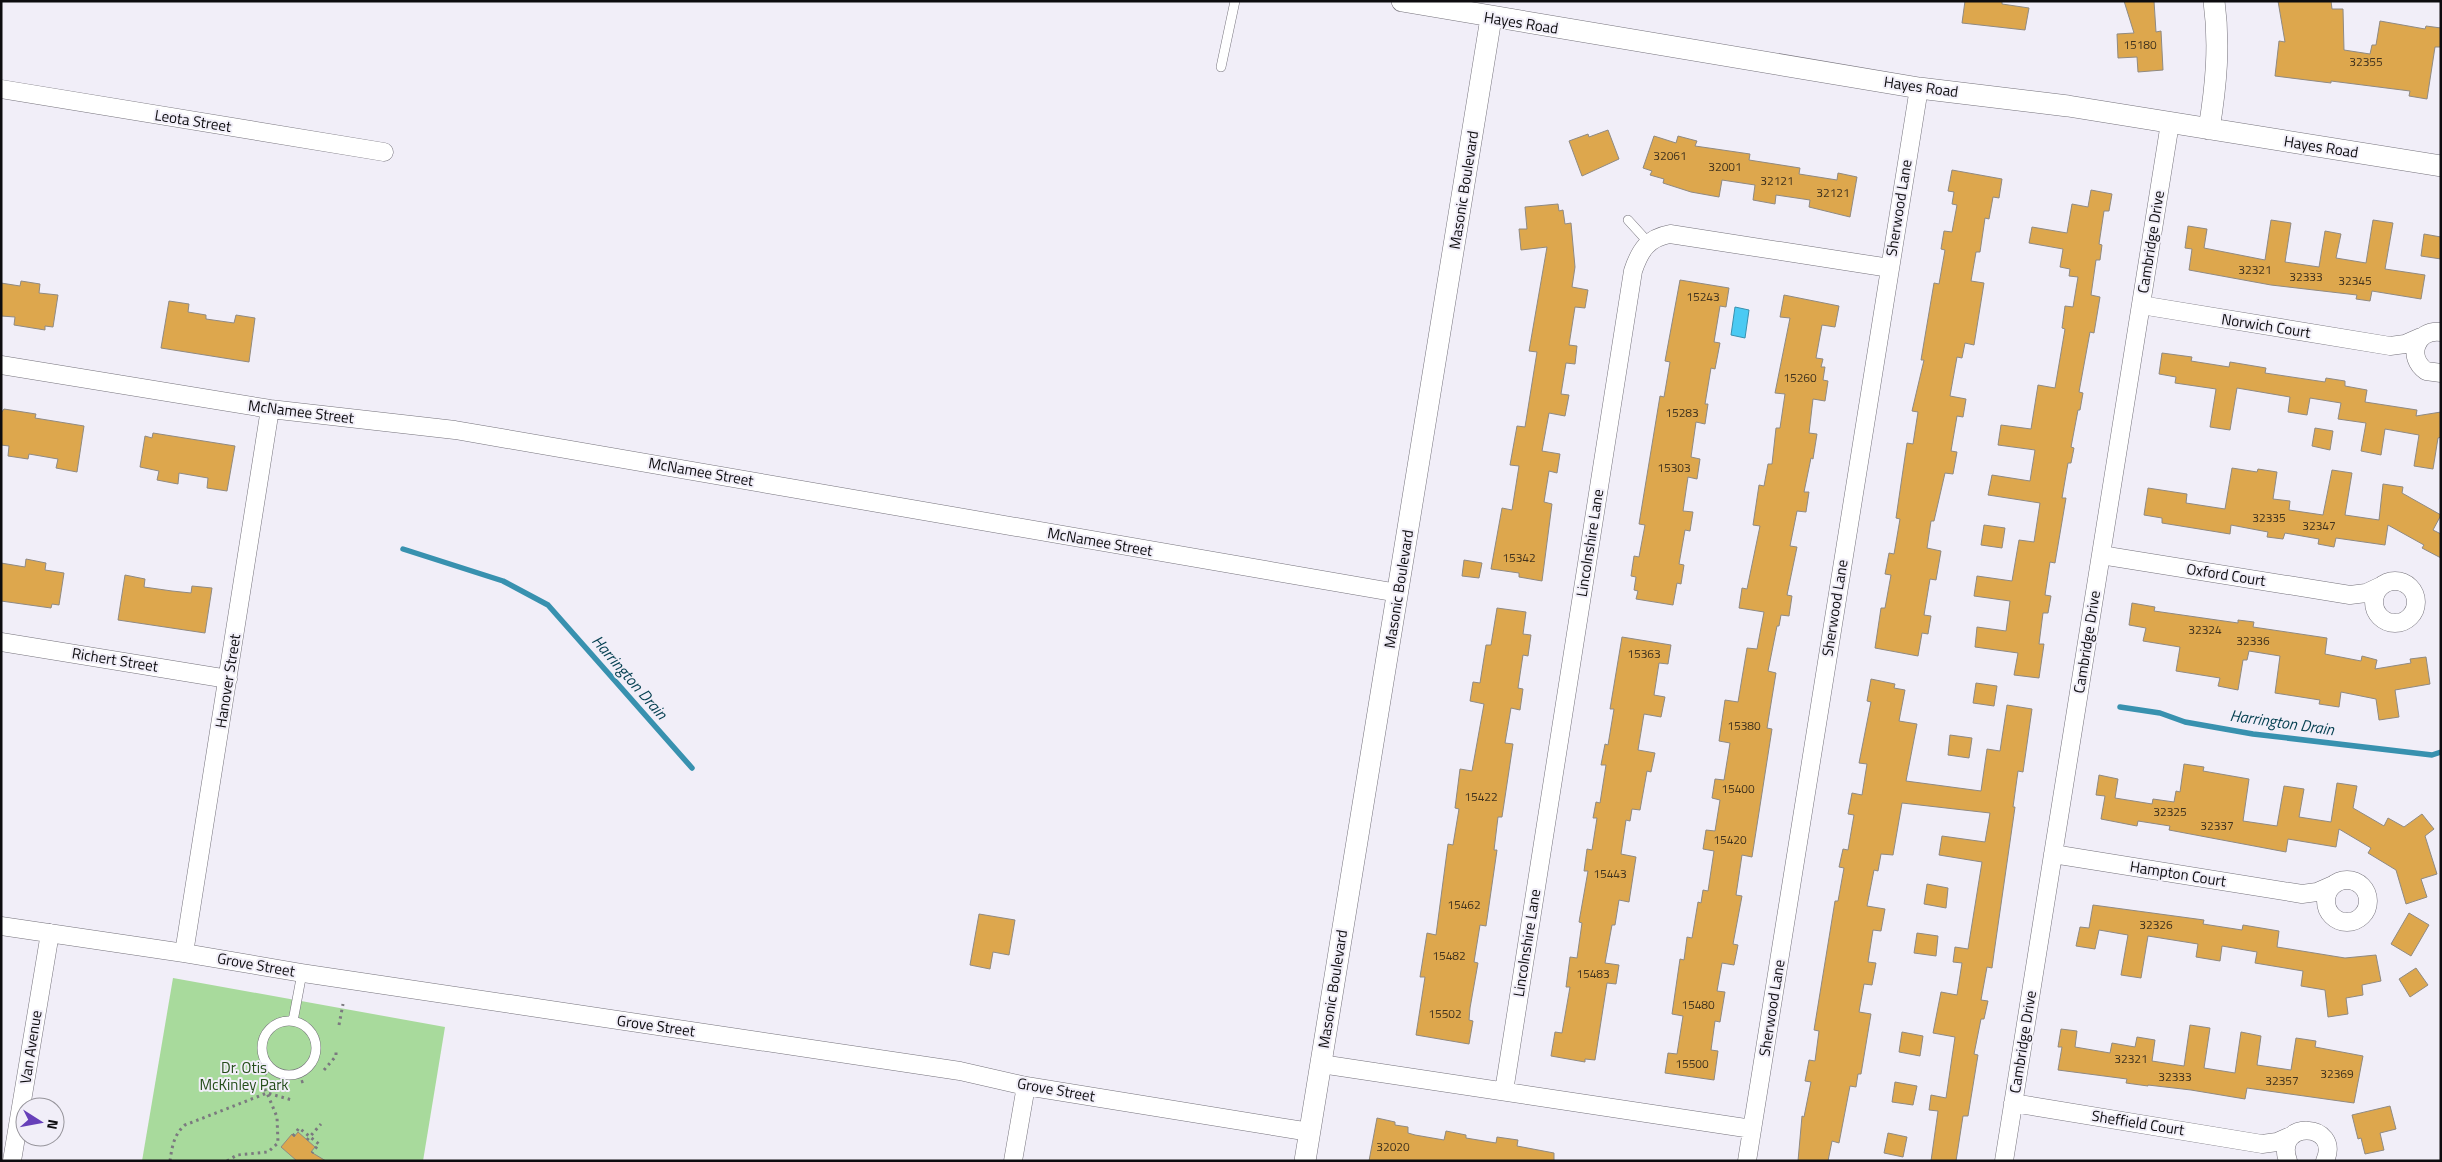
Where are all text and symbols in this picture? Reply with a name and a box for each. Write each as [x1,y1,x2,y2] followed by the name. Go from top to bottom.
[1482,5,1560,40] street label: Hayes Road
[2123,35,2157,54] house number: 15180
[2349,52,2383,71] house number: 32355
[1882,70,1960,103] street label: Hayes Road
[153,103,234,138] street label: Leota Street
[1443,129,1484,251] street label: Masonic Boulevard
[2282,129,2360,164] street label: Hayes Road
[1653,146,1687,165] house number: 32061
[1708,157,1742,176] house number: 32001
[1880,158,1918,258] street label: Sherwood Lane
[1760,171,1794,190] house number: 32121
[1816,183,1850,202] house number: 32121
[2131,189,2170,295] street label: Cambridge Drive
[2238,260,2272,279] house number: 32321
[2289,267,2323,286] house number: 32333
[2338,271,2372,290] house number: 32345
[1686,287,1720,306] house number: 15243
[2220,307,2313,344] street label: Norwich Court
[1783,368,1817,387] house number: 15260
[247,394,356,429] street label: McNamee Street
[1665,403,1699,422] house number: 15283
[647,451,756,492] street label: McNamee Street
[1657,458,1691,477] house number: 15303
[1570,487,1609,599] street label: Lincolnshire Lane
[2252,508,2286,527] house number: 32335
[2302,516,2336,535] house number: 32347
[1046,521,1155,562] street label: McNamee Street
[1378,528,1419,650] street label: Masonic Boulevard
[1502,548,1536,567] house number: 15342
[2185,557,2268,592] street label: Oxford Court
[1816,558,1854,658] street label: Sherwood Lane
[2067,589,2106,695] street label: Cambridge Drive
[2188,620,2222,639] house number: 32324
[586,629,674,725] water label: Harrington Drain
[209,631,246,730] street label: Hanover Street
[2236,631,2270,650] house number: 32336
[70,641,161,678] street label: Richert Street
[1627,644,1661,663] house number: 15363
[2228,703,2337,741] water label: Harrington Drain
[1727,716,1761,735] house number: 15380
[1721,779,1755,798] house number: 15400
[1464,787,1498,806] house number: 15422
[2153,802,2187,821] house number: 32325
[2200,816,2234,835] house number: 32337
[1713,830,1747,849] house number: 15420
[2128,855,2228,893] street label: Hampton Court
[1593,864,1627,883] house number: 15443
[1507,887,1546,999] street label: Lincolnshire Lane
[1447,895,1481,914] house number: 15462
[2139,915,2173,934] house number: 32326
[1312,928,1353,1050] street label: Masonic Boulevard
[215,946,298,983] street label: Grove Street
[1432,946,1466,965] house number: 15482
[1753,958,1791,1058] street label: Sherwood Lane
[1576,964,1610,983] house number: 15483
[2003,989,2042,1095] street label: Cambridge Drive
[1681,995,1715,1014] house number: 15480
[1428,1004,1462,1023] house number: 15502
[13,1009,48,1085] street label: Van Avenue
[616,1009,697,1042] street label: Grove Street
[2114,1049,2148,1068] house number: 32321
[1675,1054,1709,1073] house number: 15500
[199,1056,289,1096] park label: Dr. Otis McKinley Park
[2320,1064,2354,1083] house number: 32369
[2158,1067,2192,1086] house number: 32333
[1015,1071,1098,1108] street label: Grove Street
[2265,1071,2299,1090] house number: 32357
[15,1097,65,1147] north arrow
[2090,1104,2187,1141] street label: Sheffield Court
[42,1118,64,1131] text: N
[1376,1137,1410,1156] house number: 32020

